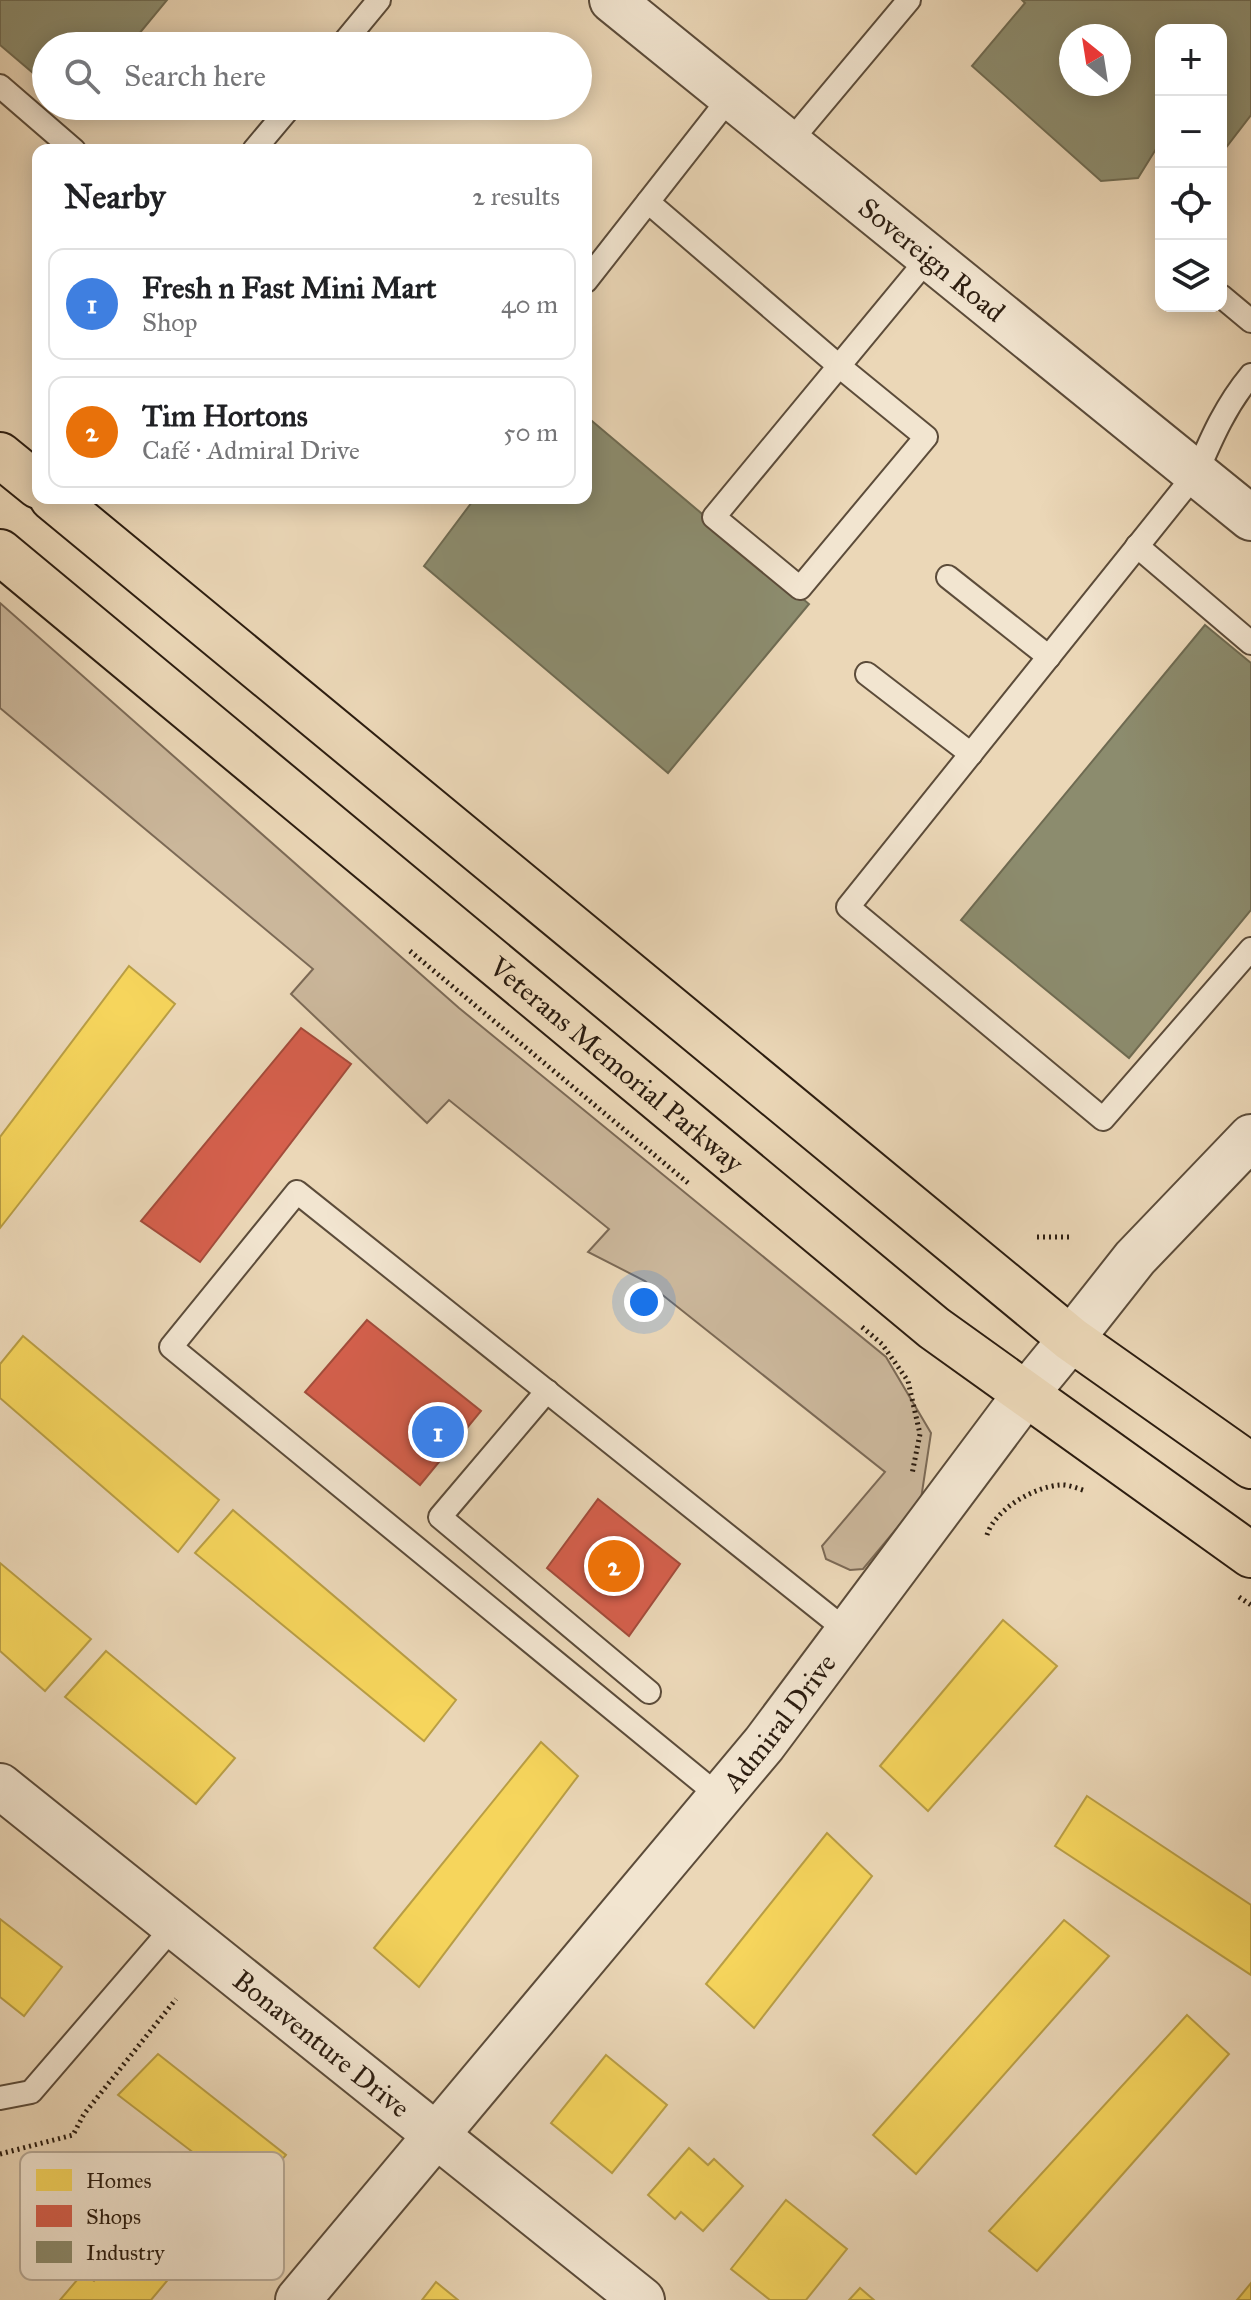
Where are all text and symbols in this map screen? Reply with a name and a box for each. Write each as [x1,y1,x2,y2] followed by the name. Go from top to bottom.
[1059,24,1131,96] north arrow
[1155,24,1227,312] map controls
[1155,24,1227,96] button: +
[32,32,592,120] search box
[60,54,104,98] icon: search
[124,58,266,94] text: Search here
[1155,96,1227,168] button: −
[1155,168,1227,240] button: locate
[64,176,166,217] text: Nearby
[472,180,560,212] text: 2 results
[851,190,1012,330] street label: Sovereign Road
[1155,240,1227,312] button: layers
[142,270,436,306] text: Fresh n Fast Mini Mart
[87,288,97,320] text: 1
[501,288,558,320] text: 40 m
[142,306,198,338] text: Shop
[142,398,308,434] text: Tim Hortons
[86,416,98,448] text: 2
[503,416,558,448] text: 50 m
[142,434,360,466] text: Café · Admiral Drive
[482,949,751,1181] street label: Veterans Memorial Parkway
[624,1282,664,1322] your location
[412,1402,464,1462] pin: 1
[588,1536,640,1596] pin: 2
[714,1647,844,1799] street label: Admiral Drive
[226,1962,417,2125] street label: Bonaventure Drive
[20,2152,284,2280] legend
[86,2167,152,2194] text: Homes
[86,2203,141,2230] text: Shops
[86,2239,165,2266] text: Industry

